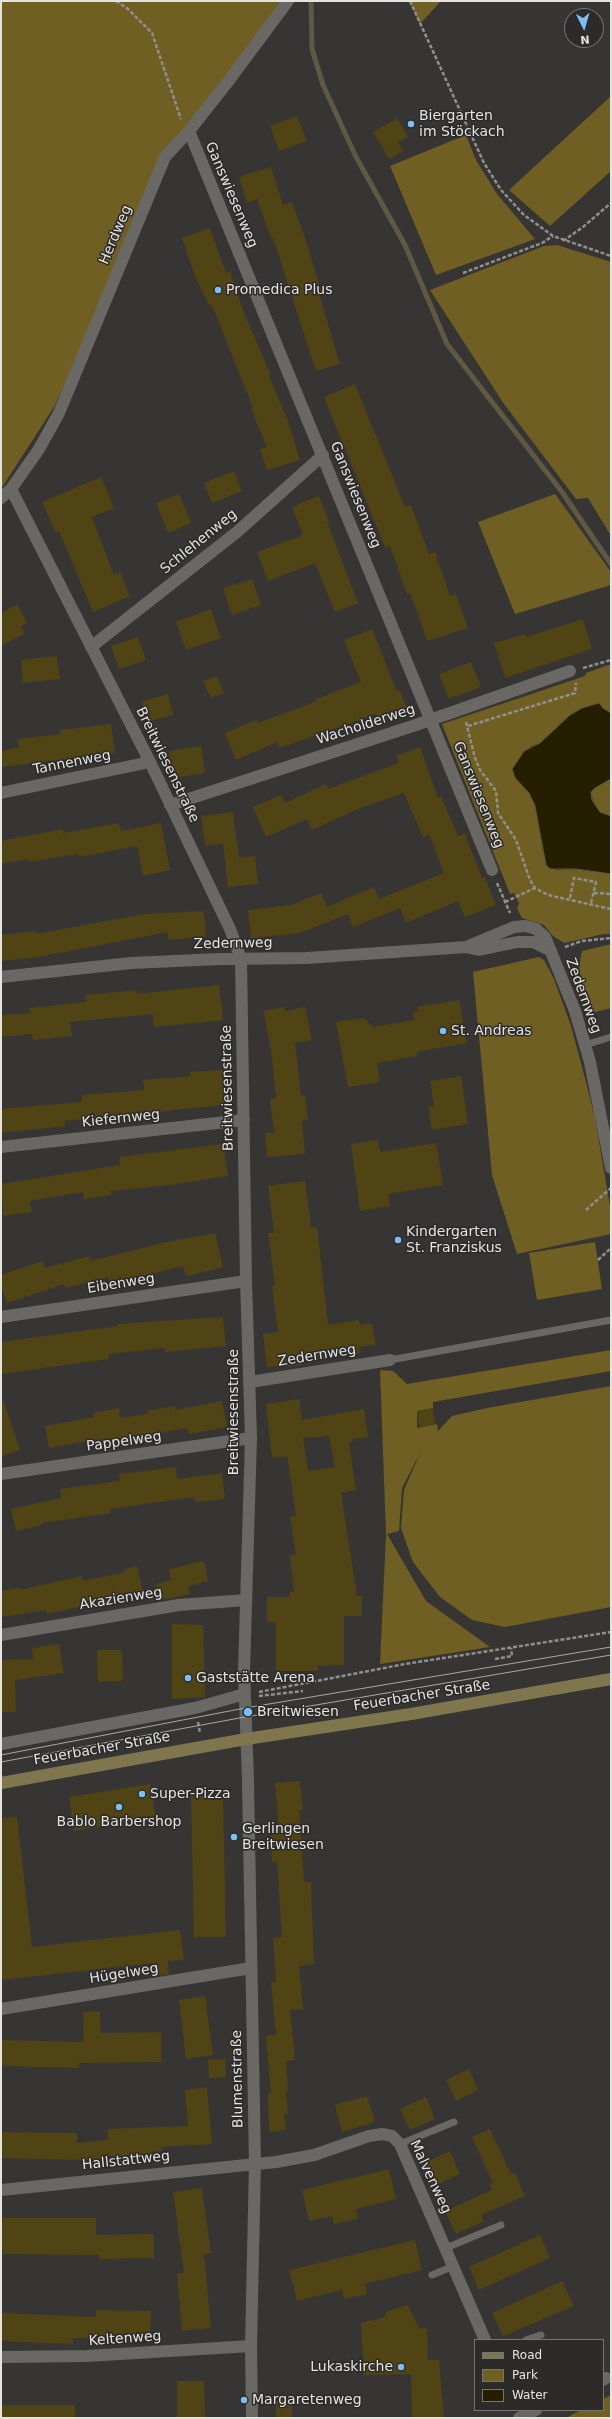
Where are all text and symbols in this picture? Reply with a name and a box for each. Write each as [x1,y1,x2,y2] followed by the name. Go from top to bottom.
[564,8,604,48] north arrow
[580,33,590,46] text: N
[419,108,505,140] place label: Biergarten im Stöckach
[406,119,416,129] marker: Biergarten im Stöckach
[201,140,261,250] street label: Ganswiesenweg
[96,203,136,267] street label: Herdweg
[226,282,332,298] place label: Promedica Plus
[213,285,223,295] marker: Promedica Plus
[326,439,384,551] street label: Ganswiesenweg
[157,506,241,578] street label: Schlehenweg
[315,701,417,749] street label: Wacholderweg
[132,705,202,825] street label: Breitwiesenstraße
[449,739,507,851] street label: Ganswiesenweg
[32,747,112,779] street label: Tannenweg
[193,935,273,953] street label: Zedernweg
[562,956,604,1036] street label: Zedernweg
[451,1023,532,1039] place label: St. Andreas
[218,1025,238,1151] street label: Breitwiesenstraße
[438,1026,448,1036] marker: St. Andreas
[81,1107,161,1131] street label: Kiefernweg
[406,1224,502,1256] place label: Kindergarten St. Franziskus
[393,1235,403,1245] marker: Kindergarten St. Franziskus
[86,1270,156,1298] street label: Eibenweg
[277,1342,357,1370] street label: Zedernweg
[226,1349,242,1475] street label: Breitwiesenstraße
[85,1428,163,1456] street label: Pappelweg
[78,1584,164,1614] street label: Akazienweg
[196,1670,315,1686] place label: Gaststätte Arena
[183,1673,193,1683] marker: Gaststätte Arena
[352,1677,492,1715] street label: Feuerbacher Straße
[257,1704,339,1720] place label: Breitwiesen
[242,1706,254,1718] marker: Breitwiesen
[33,1729,171,1769] street label: Feuerbacher Straße
[150,1786,230,1802] place label: Super-Pizza
[137,1789,147,1799] marker: Super-Pizza
[114,1802,124,1812] marker: Bablo Barbershop
[57,1814,181,1830] place label: Bablo Barbershop
[242,1821,324,1854] place label: Gerlingen Breitwiesen
[229,1832,239,1842] marker: Gerlingen Breitwiesen
[88,1960,160,1988] street label: Hügelweg
[229,2030,247,2128] street label: Blumenstraße
[406,2138,454,2216] street label: Malvenweg
[81,2148,171,2174] street label: Hallstattweg
[88,2328,162,2350] street label: Keltenweg
[474,2339,604,2411] legend
[512,2348,542,2362] text: Road
[310,2359,393,2375] place label: Lukaskirche
[396,2362,406,2372] marker: Lukaskirche
[512,2368,538,2382] text: Park
[512,2388,547,2402] text: Water
[252,2392,362,2408] place label: Margaretenweg
[239,2395,249,2405] marker: Margaretenweg

